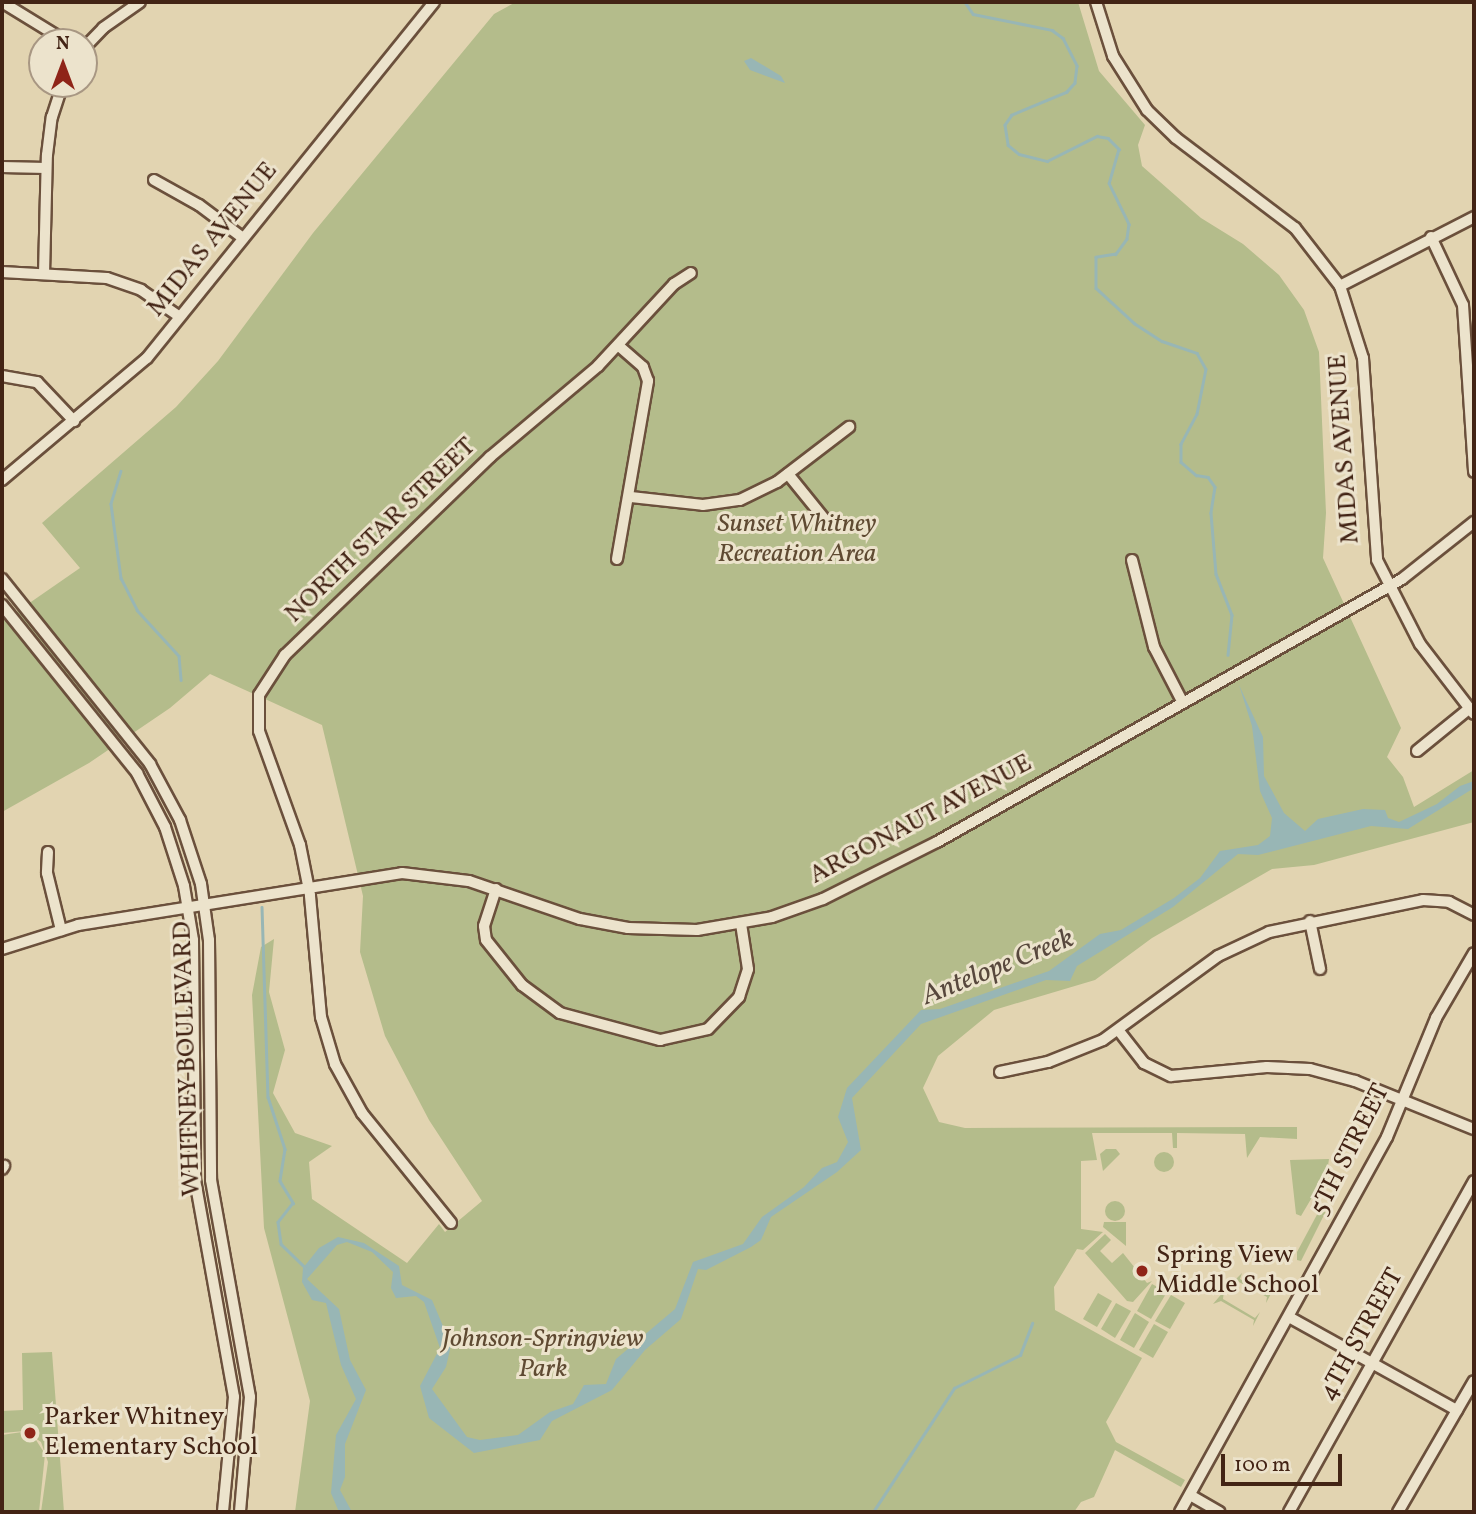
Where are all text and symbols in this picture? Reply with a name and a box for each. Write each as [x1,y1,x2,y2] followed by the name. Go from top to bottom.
[28,28,98,98] north arrow
[56,31,70,57] text: N
[141,156,285,324] street label: MIDAS AVENUE
[1323,353,1367,545] street label: MIDAS AVENUE
[279,432,483,630] street label: NORTH STAR STREET
[718,509,876,570] park label: Sunset Whitney Recreation Area
[804,748,1038,892] street label: ARGONAUT AVENUE
[168,920,208,1198] street label: WHITNEY BOULEVARD
[917,922,1079,1014] water label: Antelope Creek
[1305,1079,1397,1221] street label: 5TH STREET
[1156,1240,1319,1302] place label: Spring View Middle School
[1134,1263,1150,1279] marker: Spring View Middle School
[1313,1263,1411,1407] street label: 4TH STREET
[442,1324,644,1386] park label: Johnson-Springview Park
[44,1402,259,1464] place label: Parker Whitney Elementary School
[22,1425,38,1441] marker: Parker Whitney Elementary School
[1224,1440,1345,1484] scale bar
[1234,1451,1291,1480] text: 100 m

